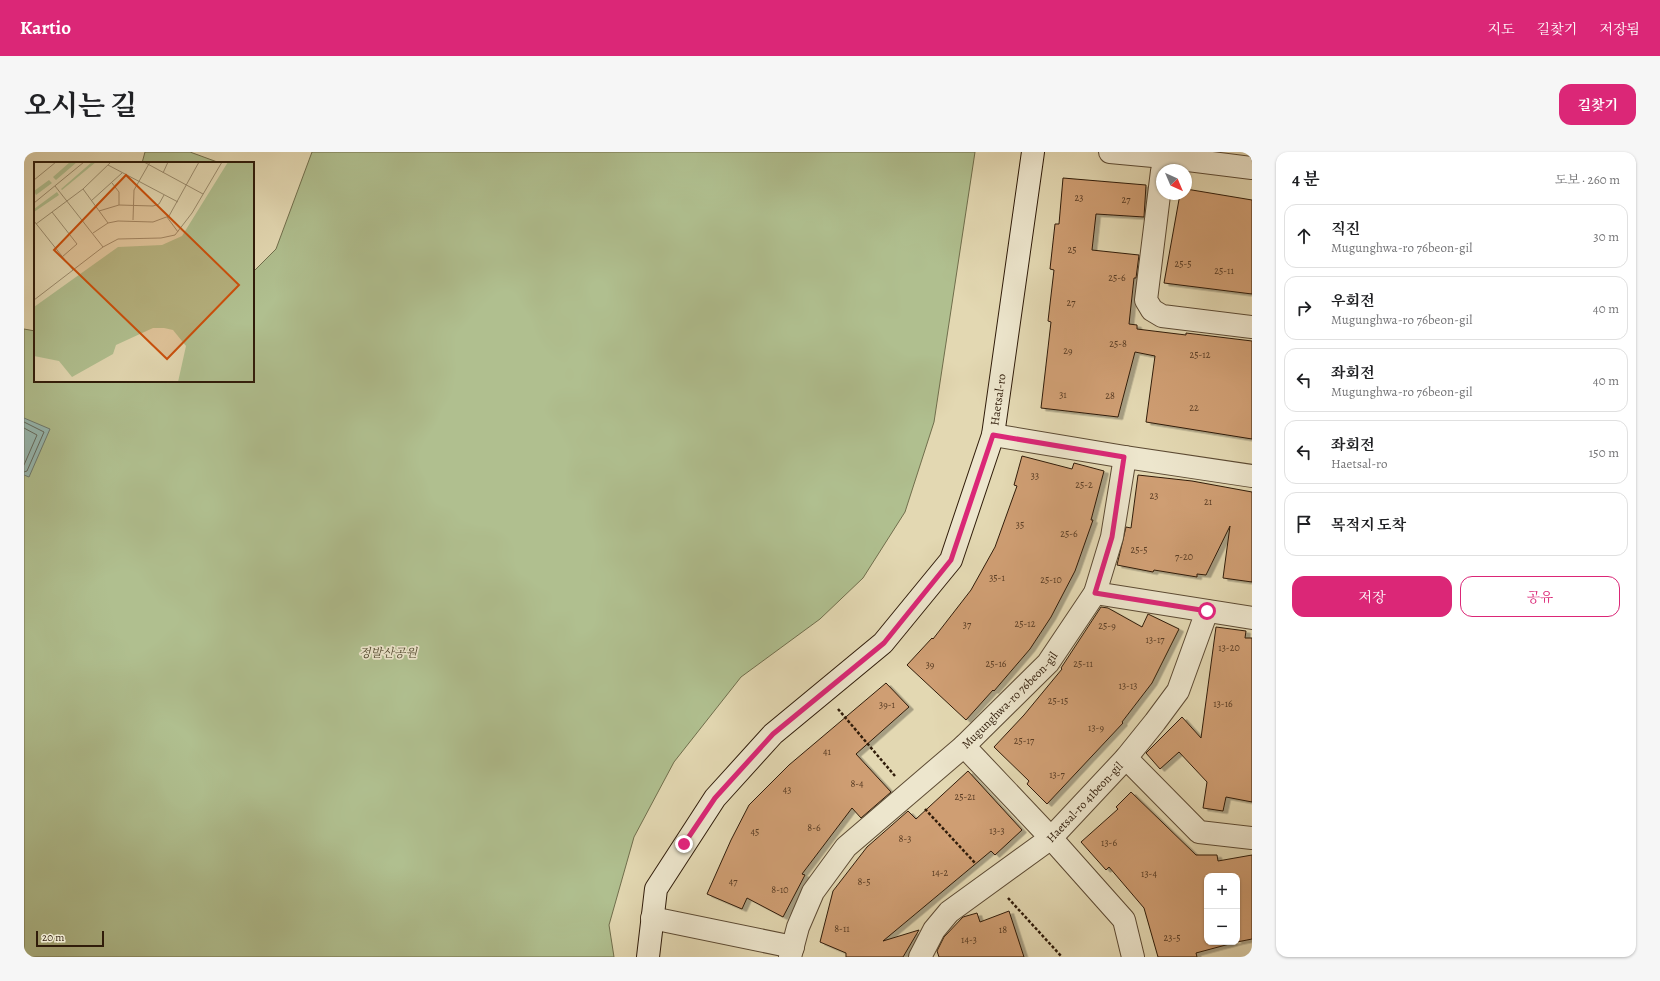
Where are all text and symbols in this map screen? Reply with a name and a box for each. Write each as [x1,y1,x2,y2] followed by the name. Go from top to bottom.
[20,15,71,41] text: Kartio
[1488,20,1515,39] text: 지도
[1537,20,1577,39] text: 길찾기
[1599,20,1640,39] text: 저장됨
[1559,84,1636,125] button: 길찾기
[24,87,137,125] text: 오시는 길
[34,162,254,382] inset map
[1156,164,1192,200] north arrow
[1292,168,1319,191] text: 4 분
[1555,171,1620,188] text: 도보 · 260 m
[1075,191,1083,204] house number: 23
[1122,193,1131,206] house number: 27
[1331,219,1360,239] text: 직진
[1293,225,1315,247] icon: ahead
[1593,228,1619,245] text: 30 m
[1331,239,1472,256] text: Mugunghwa-ro 76beon-gil
[1067,243,1077,256] house number: 25
[1174,257,1192,270] house number: 25-5
[1214,264,1234,277] house number: 25-11
[1108,271,1126,284] house number: 25-6
[1331,291,1374,311] text: 우회전
[1067,296,1076,309] house number: 27
[1293,297,1315,319] icon: right
[1593,300,1619,317] text: 40 m
[1331,311,1472,328] text: Mugunghwa-ro 76beon-gil
[1109,337,1127,350] house number: 25-8
[1063,344,1073,357] house number: 29
[1189,348,1211,361] house number: 25-12
[1331,363,1374,383] text: 좌회전
[1293,369,1315,391] icon: left
[1593,372,1619,389] text: 40 m
[986,373,1010,427] street label: Haetsal-ro
[1331,383,1472,400] text: Mugunghwa-ro 76beon-gil
[1059,388,1067,401] house number: 31
[1105,389,1115,402] house number: 28
[1189,401,1199,414] house number: 22
[1331,435,1374,455] text: 좌회전
[1293,441,1315,463] icon: left
[1589,444,1619,461] text: 150 m
[1331,455,1387,472] text: Haetsal-ro
[1031,469,1039,482] house number: 33
[1075,478,1093,491] house number: 25-2
[1150,489,1158,502] house number: 23
[1204,495,1213,508] house number: 21
[1293,513,1315,535] icon: arrive
[1331,515,1406,535] text: 목적지 도착
[1016,518,1024,531] house number: 35
[1060,527,1078,540] house number: 25-6
[1130,543,1148,556] house number: 25-5
[1175,550,1193,563] house number: 7-20
[989,571,1005,584] house number: 35-1
[1040,573,1062,586] house number: 25-10
[1292,576,1452,617] button: 저장
[1460,576,1620,617] button: 공유
[1198,602,1216,620] route start
[1014,617,1036,630] house number: 25-12
[963,618,972,631] house number: 37
[1098,619,1116,632] house number: 25-9
[1146,633,1165,646] house number: 13-17
[1218,641,1240,654] house number: 13-20
[359,645,418,661] park label: 정발산공원
[958,649,1061,752] street label: Mugunghwa-ro 76beon-gil
[986,657,1007,670] house number: 25-16
[1073,657,1093,670] house number: 25-11
[926,658,935,671] house number: 39
[1119,679,1137,692] house number: 13-13
[1048,694,1068,707] house number: 25-15
[1213,697,1233,710] house number: 13-16
[879,698,896,711] house number: 39-1
[1088,721,1104,734] house number: 13-9
[1014,734,1035,747] house number: 25-17
[823,745,832,758] house number: 41
[1043,758,1126,846] street label: Haetsal-ro 41beon-gil
[1049,768,1066,781] house number: 13-7
[850,777,864,790] house number: 8-4
[783,783,791,796] house number: 43
[954,790,976,803] house number: 25-21
[807,821,821,834] house number: 8-6
[989,824,1005,837] house number: 13-3
[751,825,759,838] house number: 45
[899,832,911,845] house number: 8-3
[675,835,693,853] route end
[1101,836,1117,849] house number: 13-6
[932,866,949,879] house number: 14-2
[1141,867,1157,880] house number: 13-4
[1204,873,1240,945] map controls
[1204,873,1240,909] button: +
[729,875,738,888] house number: 47
[858,875,870,888] house number: 8-5
[771,883,789,896] house number: 8-10
[1204,909,1240,945] button: −
[834,922,850,935] house number: 8-11
[999,923,1007,936] house number: 18
[36,929,104,948] scale bar
[42,930,64,945] text: 20 m
[1163,931,1181,944] house number: 23-5
[961,933,977,946] house number: 14-3

